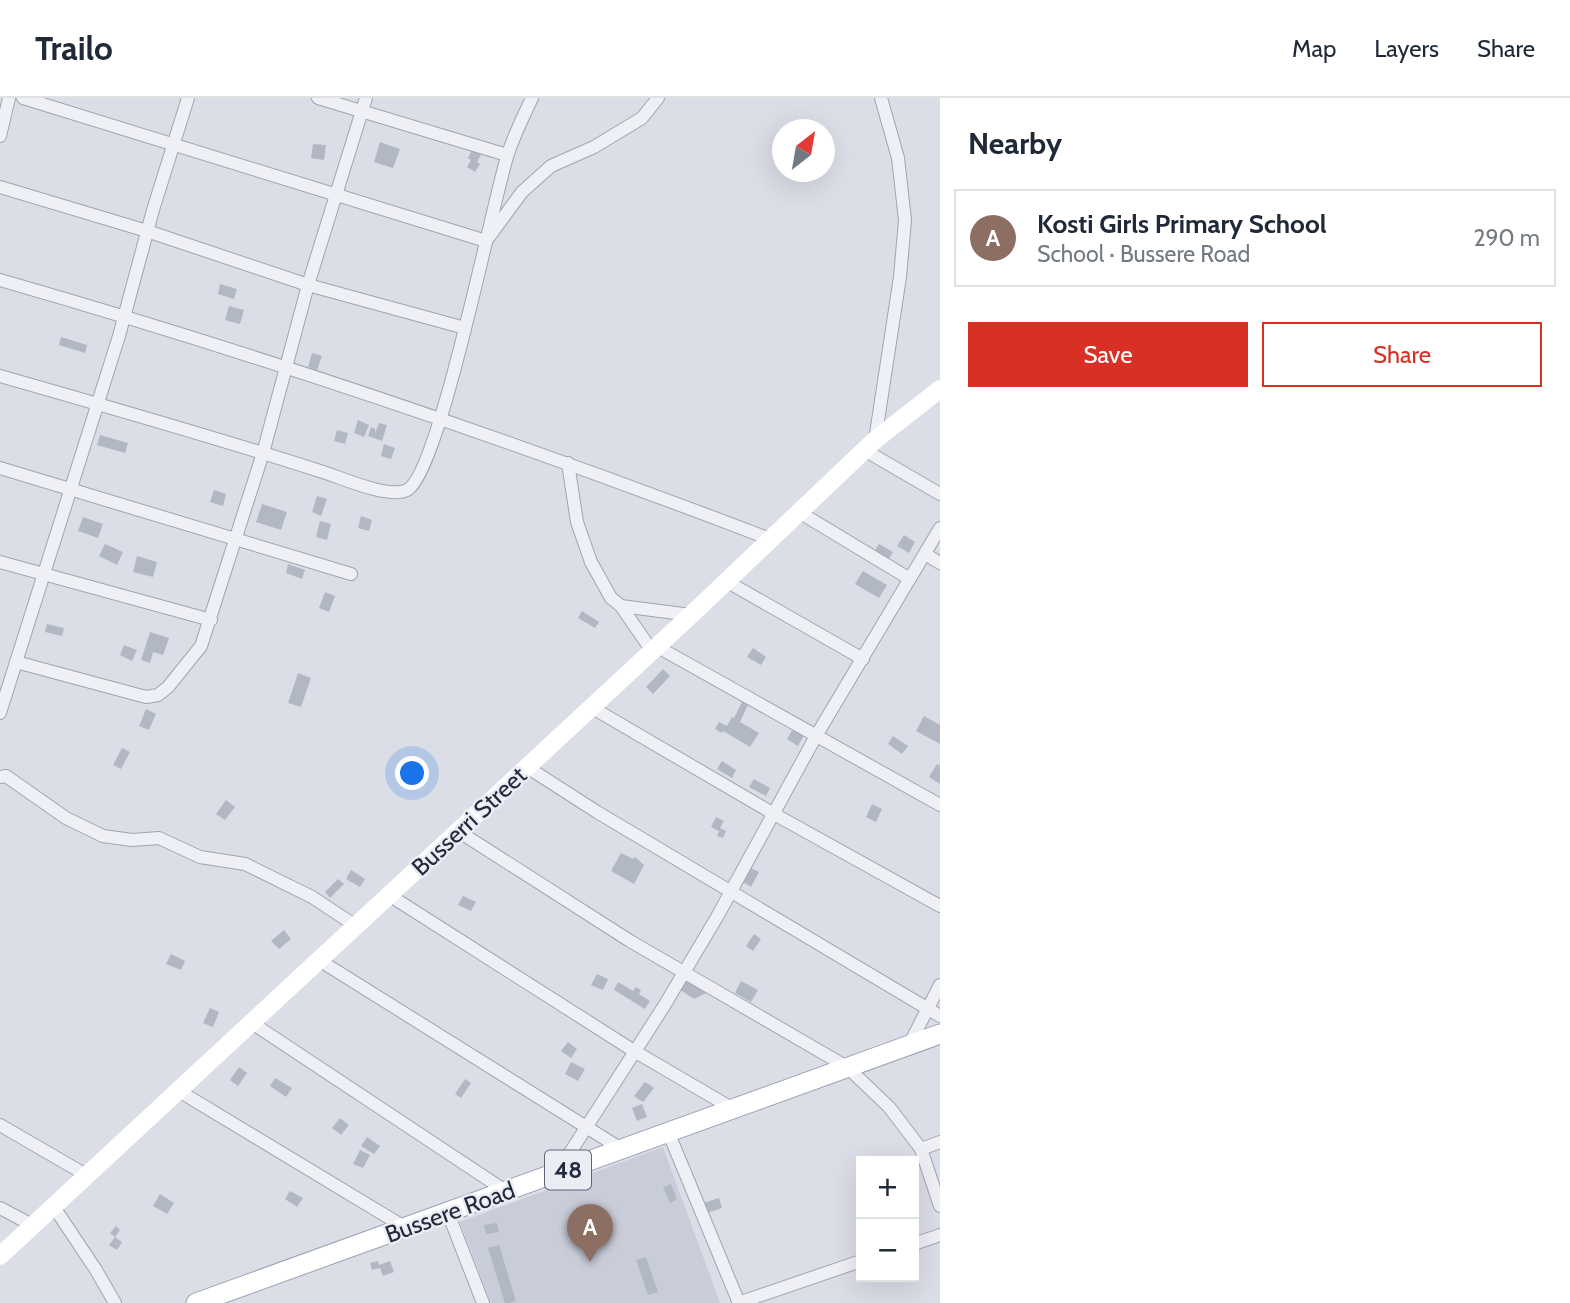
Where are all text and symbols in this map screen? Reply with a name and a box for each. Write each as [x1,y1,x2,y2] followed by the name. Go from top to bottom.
[35,28,113,68] text: Trailo
[1292,34,1336,63] text: Map
[1374,34,1439,63] text: Layers
[1477,34,1535,63] text: Share
[772,119,835,182] north arrow
[968,125,1062,162] text: Nearby
[1037,208,1327,240] text: Kosti Girls Primary School
[986,224,1000,252] text: A
[1473,224,1540,252] text: 290 m
[1037,240,1250,268] text: School · Bussere Road
[968,322,1248,387] button: Save
[1262,322,1542,387] button: Share
[395,756,429,790] your location
[406,761,532,881] street label: Busserri Street
[545,1150,591,1190] road number: 48
[856,1156,919,1282] map controls
[856,1156,919,1219] button: +
[381,1175,519,1249] street label: Bussere Road
[567,1204,613,1262] pin: A
[856,1219,919,1282] button: −

